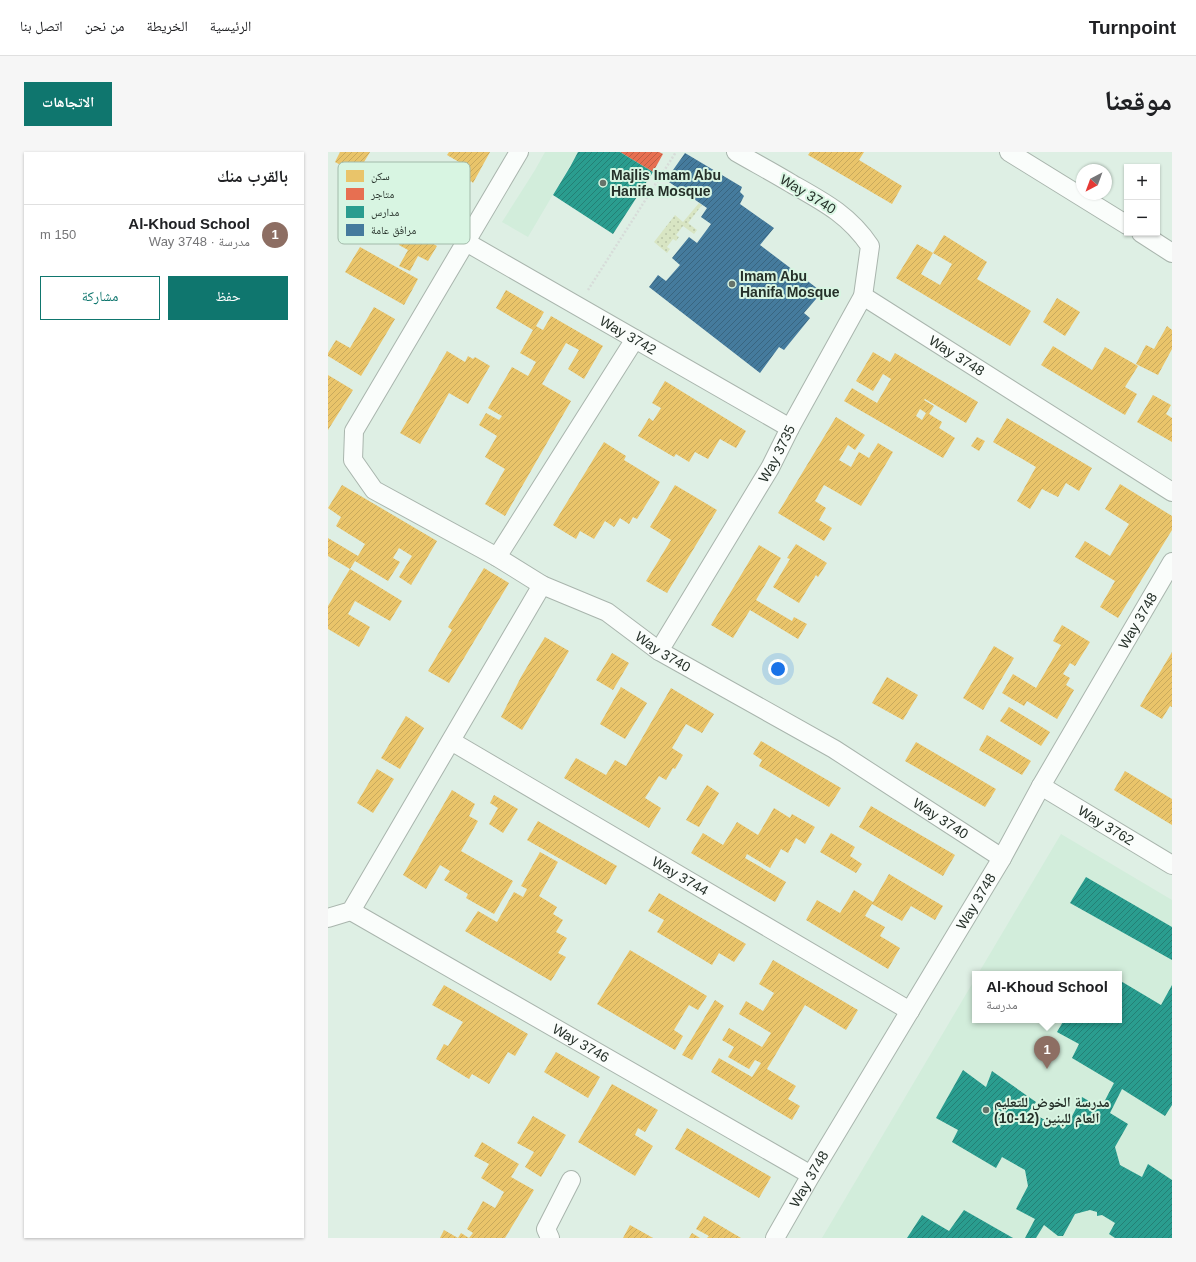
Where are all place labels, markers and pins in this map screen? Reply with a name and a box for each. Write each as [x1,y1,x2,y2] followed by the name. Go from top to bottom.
[611,167,721,199] place label: Majlis Imam Abu Hanifa Mosque
[598,178,608,188] marker: Majlis Imam Abu Hanifa Mosque
[740,268,840,300] place label: Imam Abu Hanifa Mosque
[727,279,737,289] marker: Imam Abu Hanifa Mosque
[1034,1036,1060,1069] pin: 1
[994,1094,1110,1128] place label: مدرسة الخوض للتعليم العام للبنين (12-10)
[981,1105,991,1115] marker: مدرسة الخوض للتعليم العام للبنين (12-10)

